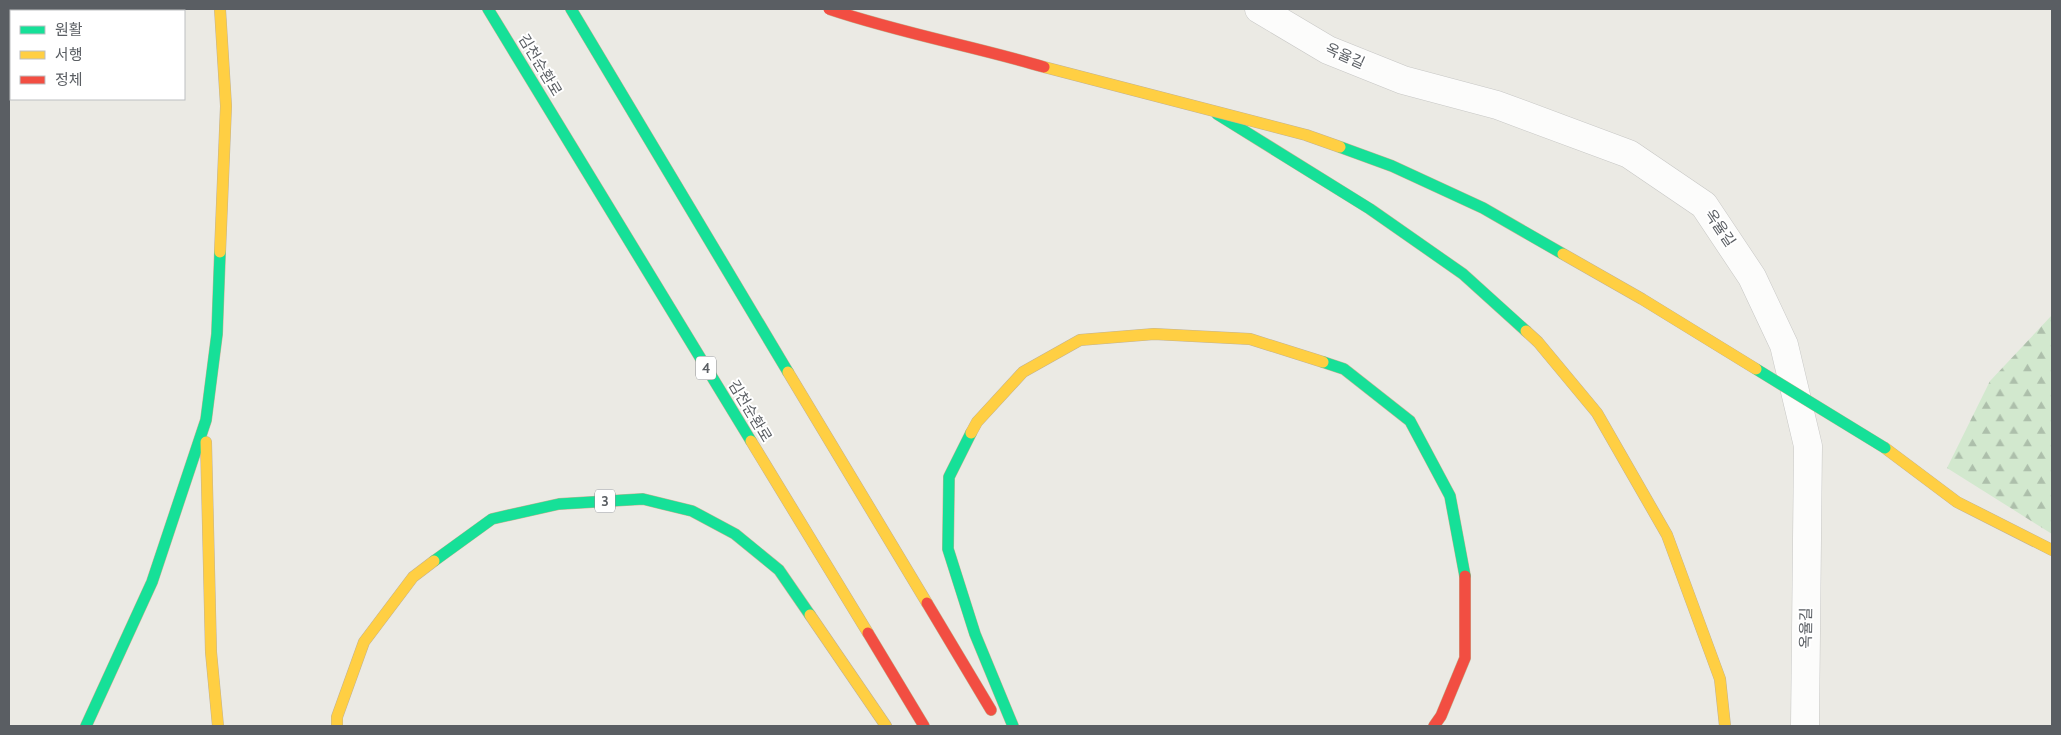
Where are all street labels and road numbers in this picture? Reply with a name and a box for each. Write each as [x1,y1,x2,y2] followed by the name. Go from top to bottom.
[515,31,565,99] street label: 김천순환로
[1322,39,1368,73] street label: 옥율길
[1701,206,1739,250] street label: 옥율길
[696,356,716,379] road number: 4
[725,377,775,445] street label: 김천순환로
[595,490,615,512] road number: 3
[1797,607,1815,649] street label: 옥율길

